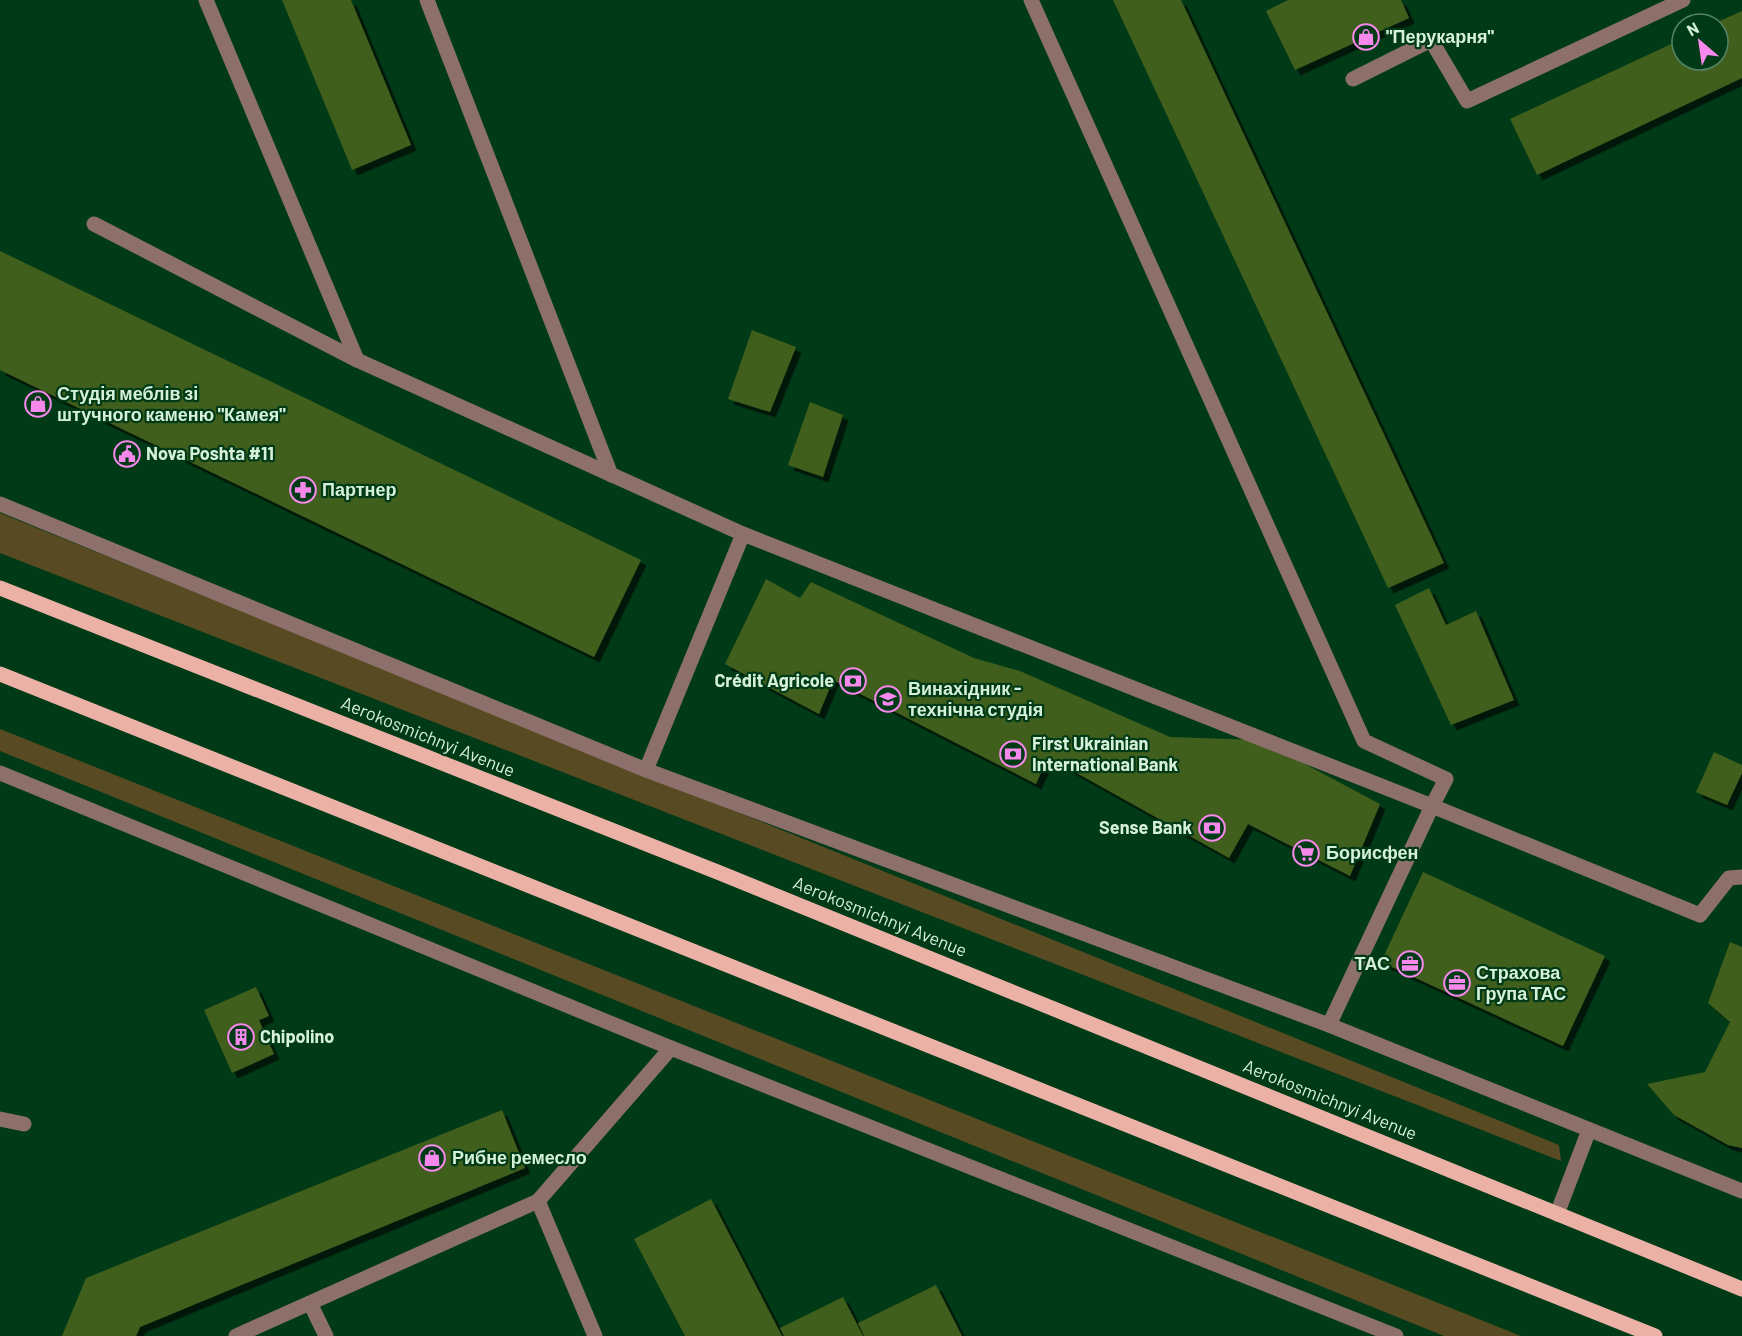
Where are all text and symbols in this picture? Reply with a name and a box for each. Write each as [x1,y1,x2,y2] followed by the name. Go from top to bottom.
[1670,12,1730,72] north arrow
[1683,18,1702,39] text: N
[1351,22,1381,52] shop icon: "Перукарня"
[1386,25,1495,47] place label: "Перукарня"
[57,382,286,425] place label: Студія меблів зі штучного каменю "Камея"
[23,389,53,419] shop icon: Студія меблів зі штучного каменю "Камея"
[112,439,142,469] public building icon: Nova Poshta #11
[146,442,274,464] place label: Nova Poshta #11
[288,475,318,505] pharmacy icon: Партнер
[322,478,396,500] place label: Партнер
[838,666,868,696] bank icon: Crédit Agricole
[714,669,834,691] place label: Crédit Agricole
[908,677,1043,720] place label: Винахідник - технічна студія
[873,684,903,714] school or university icon: Винахідник - технічна студія
[338,691,518,781] street label: Aerokosmichnyi Avenue
[1032,732,1178,775] place label: First Ukrainian International Bank
[998,739,1028,769] bank icon: First Ukrainian International Bank
[1197,813,1227,843] bank icon: Sense Bank
[1099,816,1192,838] place label: Sense Bank
[1291,838,1321,868] supermarket icon: Борисфен
[1326,841,1418,863] place label: Борисфен
[790,871,970,961] street label: Aerokosmichnyi Avenue
[1395,949,1425,979] office icon: ТАС
[1355,952,1390,974] place label: ТАС
[1476,961,1566,1004] place label: Страхова Група ТАС
[1442,968,1472,998] office icon: Страхова Група ТАС
[226,1022,256,1052] building icon: Chipolino
[260,1025,334,1047] place label: Chipolino
[1240,1054,1420,1144] street label: Aerokosmichnyi Avenue
[417,1143,447,1173] shop icon: Рибне ремесло
[452,1146,587,1168] place label: Рибне ремесло

